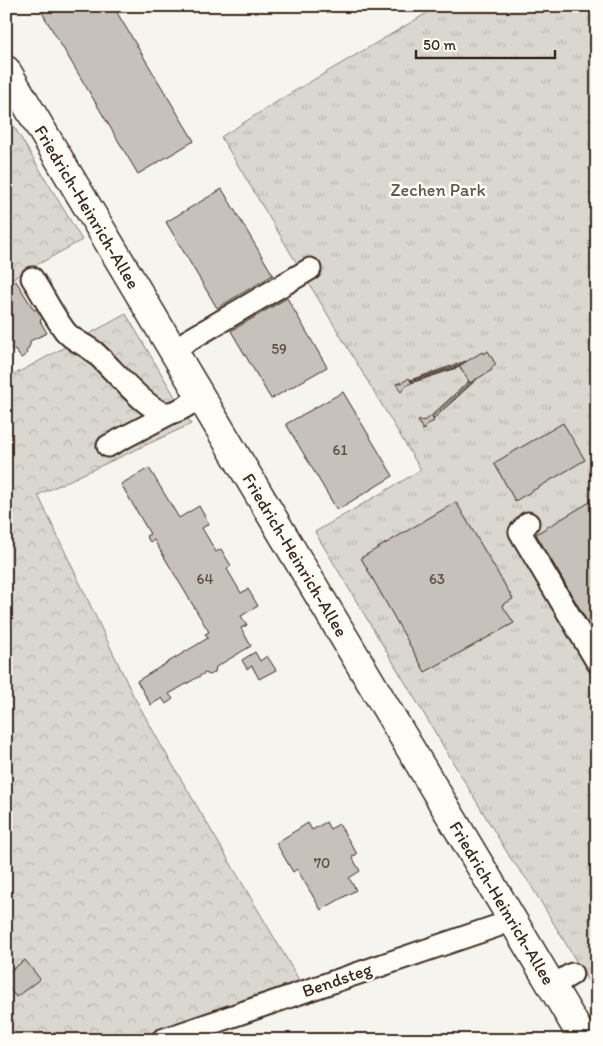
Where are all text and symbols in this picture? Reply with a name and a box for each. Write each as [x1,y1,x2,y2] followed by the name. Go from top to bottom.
[416,28,554,60] scale bar
[423,36,456,54] text: 50 m
[29,121,145,293] street label: Friedrich-Heinrich-Allee
[390,179,486,201] park label: Zechen Park
[271,340,287,358] house number: 59
[333,441,347,459] house number: 61
[237,469,353,641] street label: Friedrich-Heinrich-Allee
[197,570,213,588] house number: 64
[429,570,445,588] house number: 63
[444,817,560,989] street label: Friedrich-Heinrich-Allee
[314,854,330,872] house number: 70
[299,958,376,1002] street label: Bendsteg

